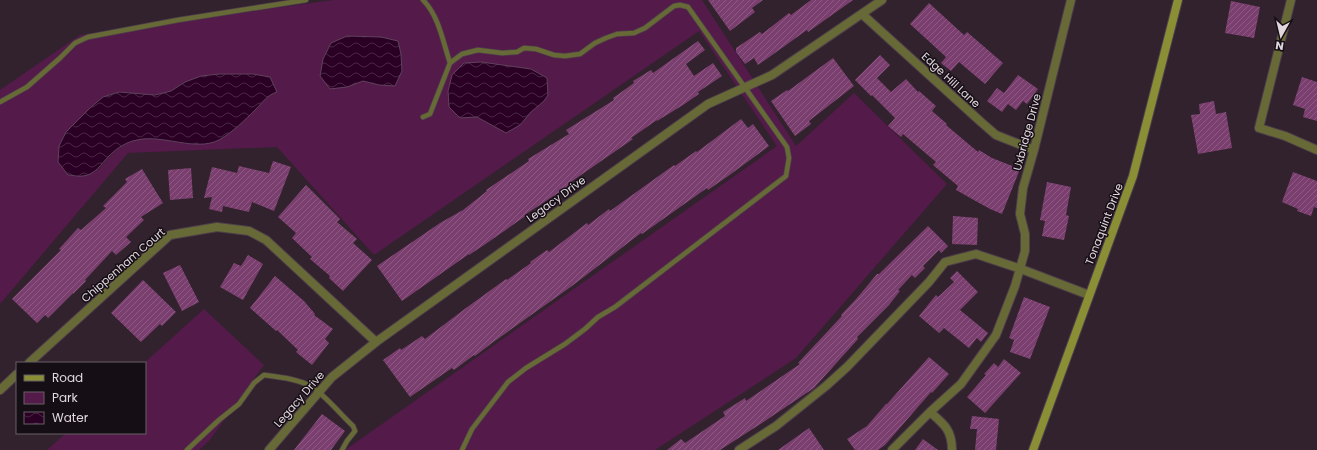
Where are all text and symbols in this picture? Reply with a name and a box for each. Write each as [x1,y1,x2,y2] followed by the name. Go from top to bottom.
[1261,16,1301,56] north arrow
[1274,37,1285,54] text: N
[918,49,984,112] street label: Edge Hill Lane
[1009,92,1045,172] street label: Uxbridge Drive
[523,172,589,226] street label: Legacy Drive
[1081,181,1127,267] street label: Tonaquint Drive
[78,224,168,306] street label: Chippenham Court
[16,362,146,434] legend
[270,367,328,431] street label: Legacy Drive
[52,369,83,386] text: Road
[52,389,79,406] text: Park
[52,409,89,426] text: Water

